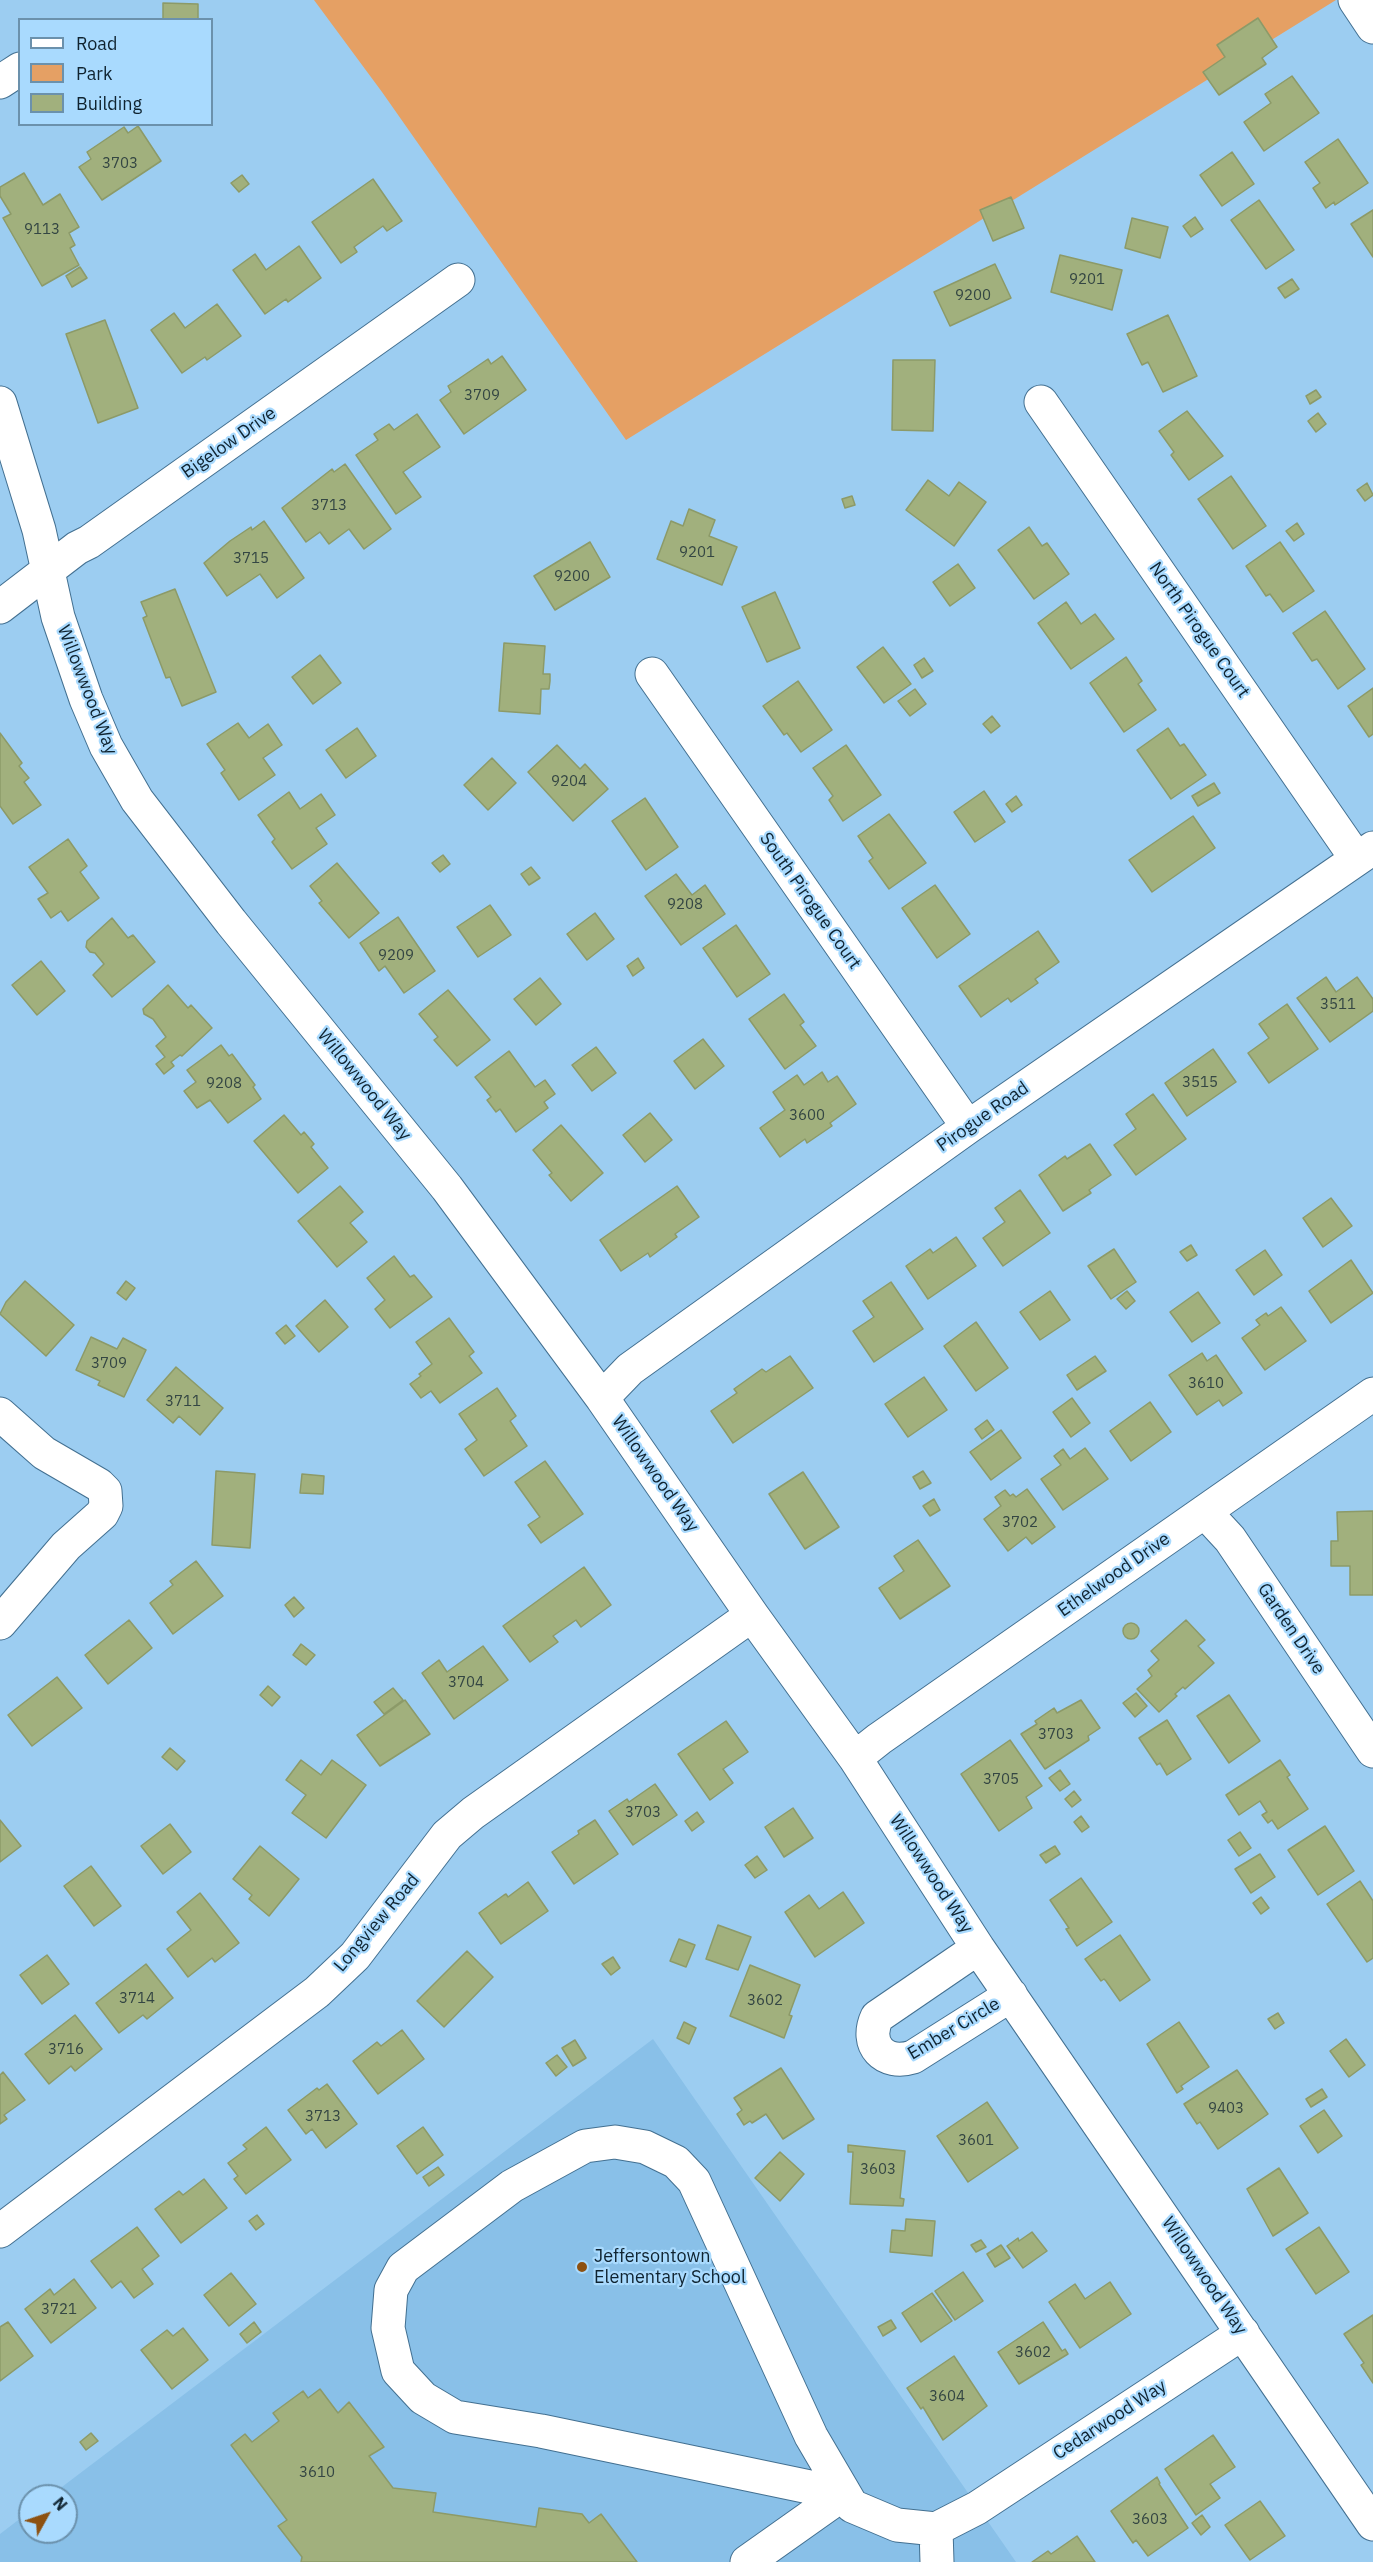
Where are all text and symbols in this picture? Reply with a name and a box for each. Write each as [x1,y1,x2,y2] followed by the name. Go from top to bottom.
[18,18,213,126] legend
[76,32,117,55] text: Road
[76,62,112,85] text: Park
[76,92,142,115] text: Building
[102,155,138,173] house number: 3703
[24,221,60,239] house number: 9113
[1069,271,1105,289] house number: 9201
[955,287,991,305] house number: 9200
[464,387,500,405] house number: 3709
[178,403,280,483] street label: Bigelow Drive
[311,497,347,515] house number: 3713
[679,544,715,562] house number: 9201
[233,550,269,568] house number: 3715
[1144,558,1254,702] street label: North Pirogue Court
[554,568,590,586] house number: 9200
[52,622,122,758] street label: Willowwood Way
[551,773,587,791] house number: 9204
[755,829,865,973] street label: South Pirogue Court
[667,896,703,914] house number: 9208
[378,947,414,965] house number: 9209
[1320,996,1356,1014] house number: 3511
[312,1025,416,1145] street label: Willowwood Way
[1182,1074,1218,1092] house number: 3515
[206,1075,242,1093] house number: 9208
[933,1077,1033,1157] street label: Pirogue Road
[789,1107,825,1125] house number: 3600
[91,1355,127,1373] house number: 3709
[1188,1375,1224,1393] house number: 3610
[165,1393,201,1411] house number: 3711
[607,1412,703,1536] street label: Willowwood Way
[1002,1514,1038,1532] house number: 3702
[1054,1528,1174,1622] street label: Ethelwood Drive
[1253,1579,1329,1679] street label: Garden Drive
[448,1674,484,1692] house number: 3704
[1038,1726,1074,1744] house number: 3703
[983,1771,1019,1789] house number: 3705
[625,1804,661,1822] house number: 3703
[885,1811,977,1937] street label: Willowwood Way
[330,1870,424,1976] street label: Longview Road
[119,1990,155,2008] house number: 3714
[747,1992,783,2010] house number: 3602
[904,1993,1004,2065] street label: Ember Circle
[48,2041,84,2059] house number: 3716
[1208,2100,1244,2118] house number: 9403
[305,2108,341,2126] house number: 3713
[958,2132,994,2150] house number: 3601
[860,2161,896,2179] house number: 3603
[1157,2213,1251,2339] street label: Willowwood Way
[594,2246,746,2288] place label: Jeffersontown Elementary School
[575,2260,589,2274] marker: Jeffersontown Elementary School
[41,2301,77,2319] house number: 3721
[1015,2344,1051,2362] house number: 3602
[1049,2375,1171,2465] street label: Cedarwood Way
[929,2388,965,2406] house number: 3604
[299,2464,335,2482] house number: 3610
[18,2484,78,2544] north arrow
[49,2493,72,2515] text: N
[1132,2511,1168,2529] house number: 3603

